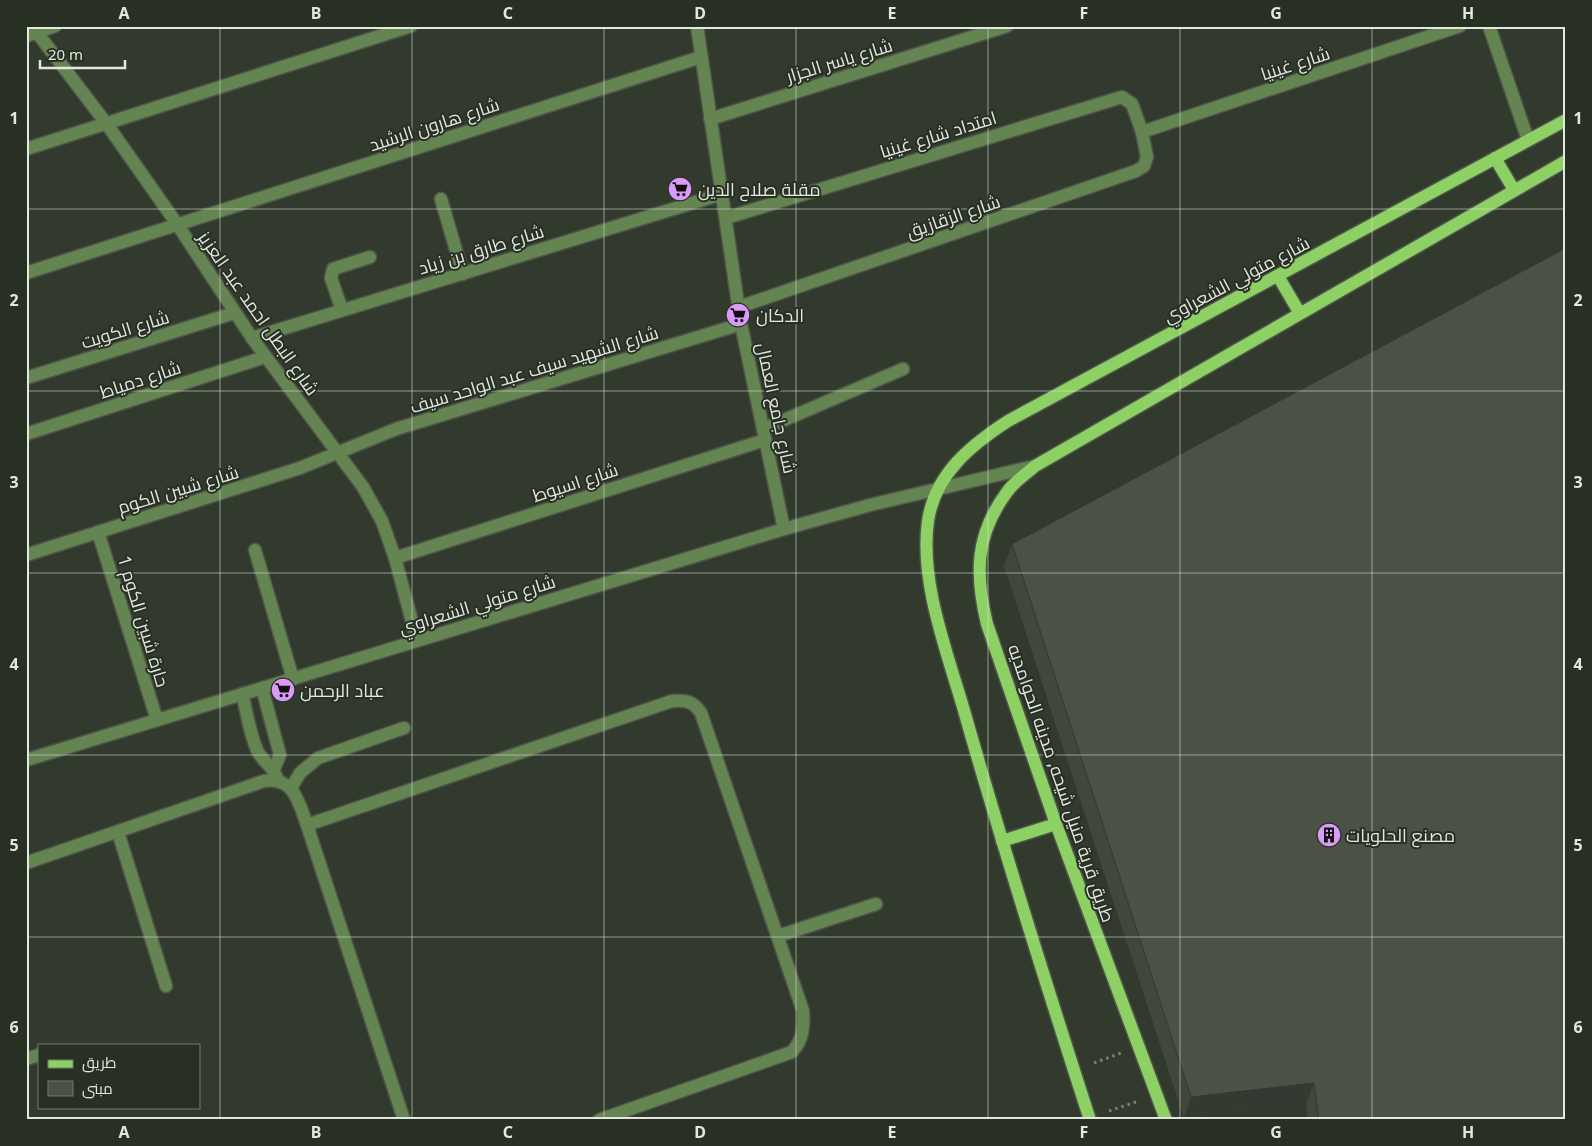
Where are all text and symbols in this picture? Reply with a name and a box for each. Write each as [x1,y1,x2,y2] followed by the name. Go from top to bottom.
[118,2,130,24] text: A
[311,2,321,24] text: B
[503,2,513,24] text: C
[694,2,706,24] text: D
[888,2,897,24] text: E
[1080,2,1088,24] text: F
[1270,2,1282,24] text: G
[1462,2,1474,24] text: H
[782,32,895,89] street label: شارع ياسر الجزار
[40,38,125,70] scale bar
[1257,41,1333,86] street label: شارع غينيا
[48,44,83,64] text: 20 m
[366,92,502,157] street label: شارع هارون الرشيد
[877,105,1000,164] street label: امتداد شارع غينيا
[9,107,19,129] text: 1
[1573,107,1583,129] text: 1
[667,176,693,202] supermarket icon: مقلة صلاح الدين
[698,177,820,202] place label: مقلة صلاح الدين
[903,189,1004,244] street label: شارع الزقازيق
[415,218,547,280] street label: شارع طارق بن زياد
[192,225,325,400] street label: شارع البطل احمد عبد العزيز
[1159,230,1315,330] street label: شارع متولي الشعراوي
[9,289,19,311] text: 2
[1573,289,1583,311] text: 2
[725,302,751,328] supermarket icon: الدكان
[756,303,804,327] place label: الدكان
[78,304,172,355] street label: شارع الكويت
[407,320,662,419] street label: شارع الشهيد سيف عبد الواحد سيف
[750,340,803,476] street label: شارع جامع العمال
[96,355,184,404] street label: شارع دمياط
[529,457,621,508] street label: شارع اسيوط
[114,459,242,520] street label: شارع شبين الكوم
[9,471,19,493] text: 3
[1573,471,1583,493] text: 3
[112,552,175,690] street label: حارة شبين الكوم 1
[396,569,559,642] street label: شارع متولي الشعراوي
[1002,641,1121,925] street label: طريق قرية منيل شيحه, مدينه الحوامديه
[9,653,19,675] text: 4
[1573,653,1583,675] text: 4
[270,677,296,703] supermarket icon: عباد الرحمن
[300,678,385,702] place label: عباد الرحمن
[1316,822,1342,848] building icon: مصنع الحلويات
[1346,823,1455,848] place label: مصنع الحلويات
[9,834,19,856] text: 5
[1573,834,1583,856] text: 5
[9,1016,19,1038] text: 6
[1573,1016,1583,1038] text: 6
[38,1044,200,1108] legend
[82,1052,116,1073] text: طريق
[82,1078,113,1099] text: مبنى
[118,1121,130,1143] text: A
[311,1121,321,1143] text: B
[503,1121,513,1143] text: C
[694,1121,706,1143] text: D
[888,1121,897,1143] text: E
[1080,1121,1088,1143] text: F
[1270,1121,1282,1143] text: G
[1462,1121,1474,1143] text: H

